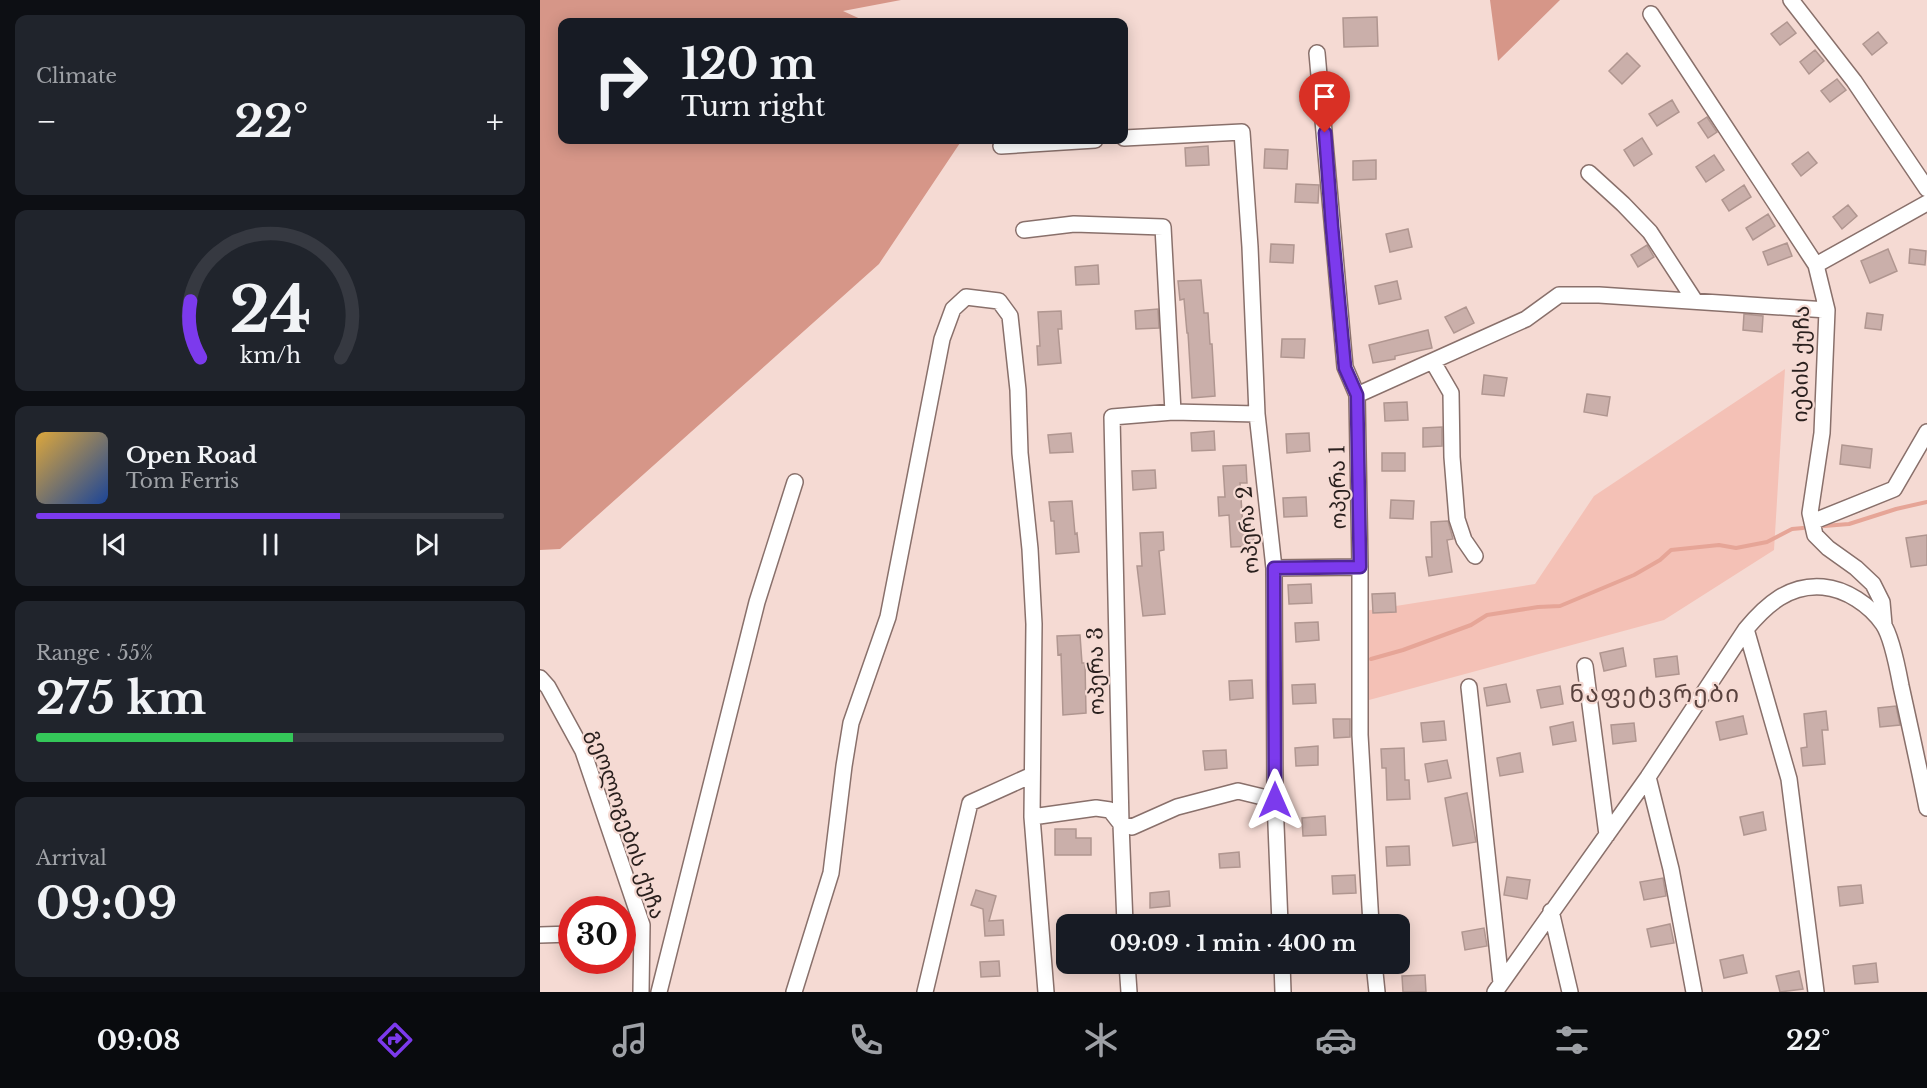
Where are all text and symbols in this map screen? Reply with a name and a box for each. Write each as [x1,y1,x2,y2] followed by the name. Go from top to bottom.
[681,38,816,90] text: 120 m
[582,42,660,120] icon: right
[36,64,117,88] text: Climate
[1299,71,1350,133] pin
[1308,80,1341,113] icon: arrive
[681,90,825,123] text: Turn right
[235,93,308,149] text: 22°
[36,101,57,142] text: −
[486,101,504,142] text: +
[229,271,311,349] text: 24
[1787,305,1815,423] street label: იების ქუჩა
[240,342,301,369] text: km/h
[126,442,257,469] text: Open Road
[1324,444,1352,530] street label: ოპერა 1
[126,469,239,493] text: Tom Ferris
[1231,485,1265,575] street label: ოპერა 2
[98,528,131,561] icon: previous
[254,528,287,561] icon: pause
[410,528,443,561] icon: next
[1082,627,1110,715] street label: ოპერა 3
[36,641,153,665] text: Range · 55%
[36,670,206,726] text: 275 km
[1570,679,1741,708] district label: ნაფეტვრები
[581,726,671,922] street label: გეოლოგების ქუჩა
[1243,768,1307,832] position arrow
[36,846,107,870] text: Arrival
[36,875,177,931] text: 09:09
[558,896,636,974] speed limit sign: 30
[1110,930,1356,957] text: 09:09 · 1 min · 400 m
[374,1019,416,1061] icon: directions
[609,1019,651,1061] icon: music
[845,1019,887,1061] icon: phone
[1080,1019,1122,1061] icon: climate
[1315,1019,1357,1061] icon: car
[1551,1019,1593,1061] icon: filters
[97,1024,180,1057] text: 09:08
[1786,1024,1830,1057] text: 22°

